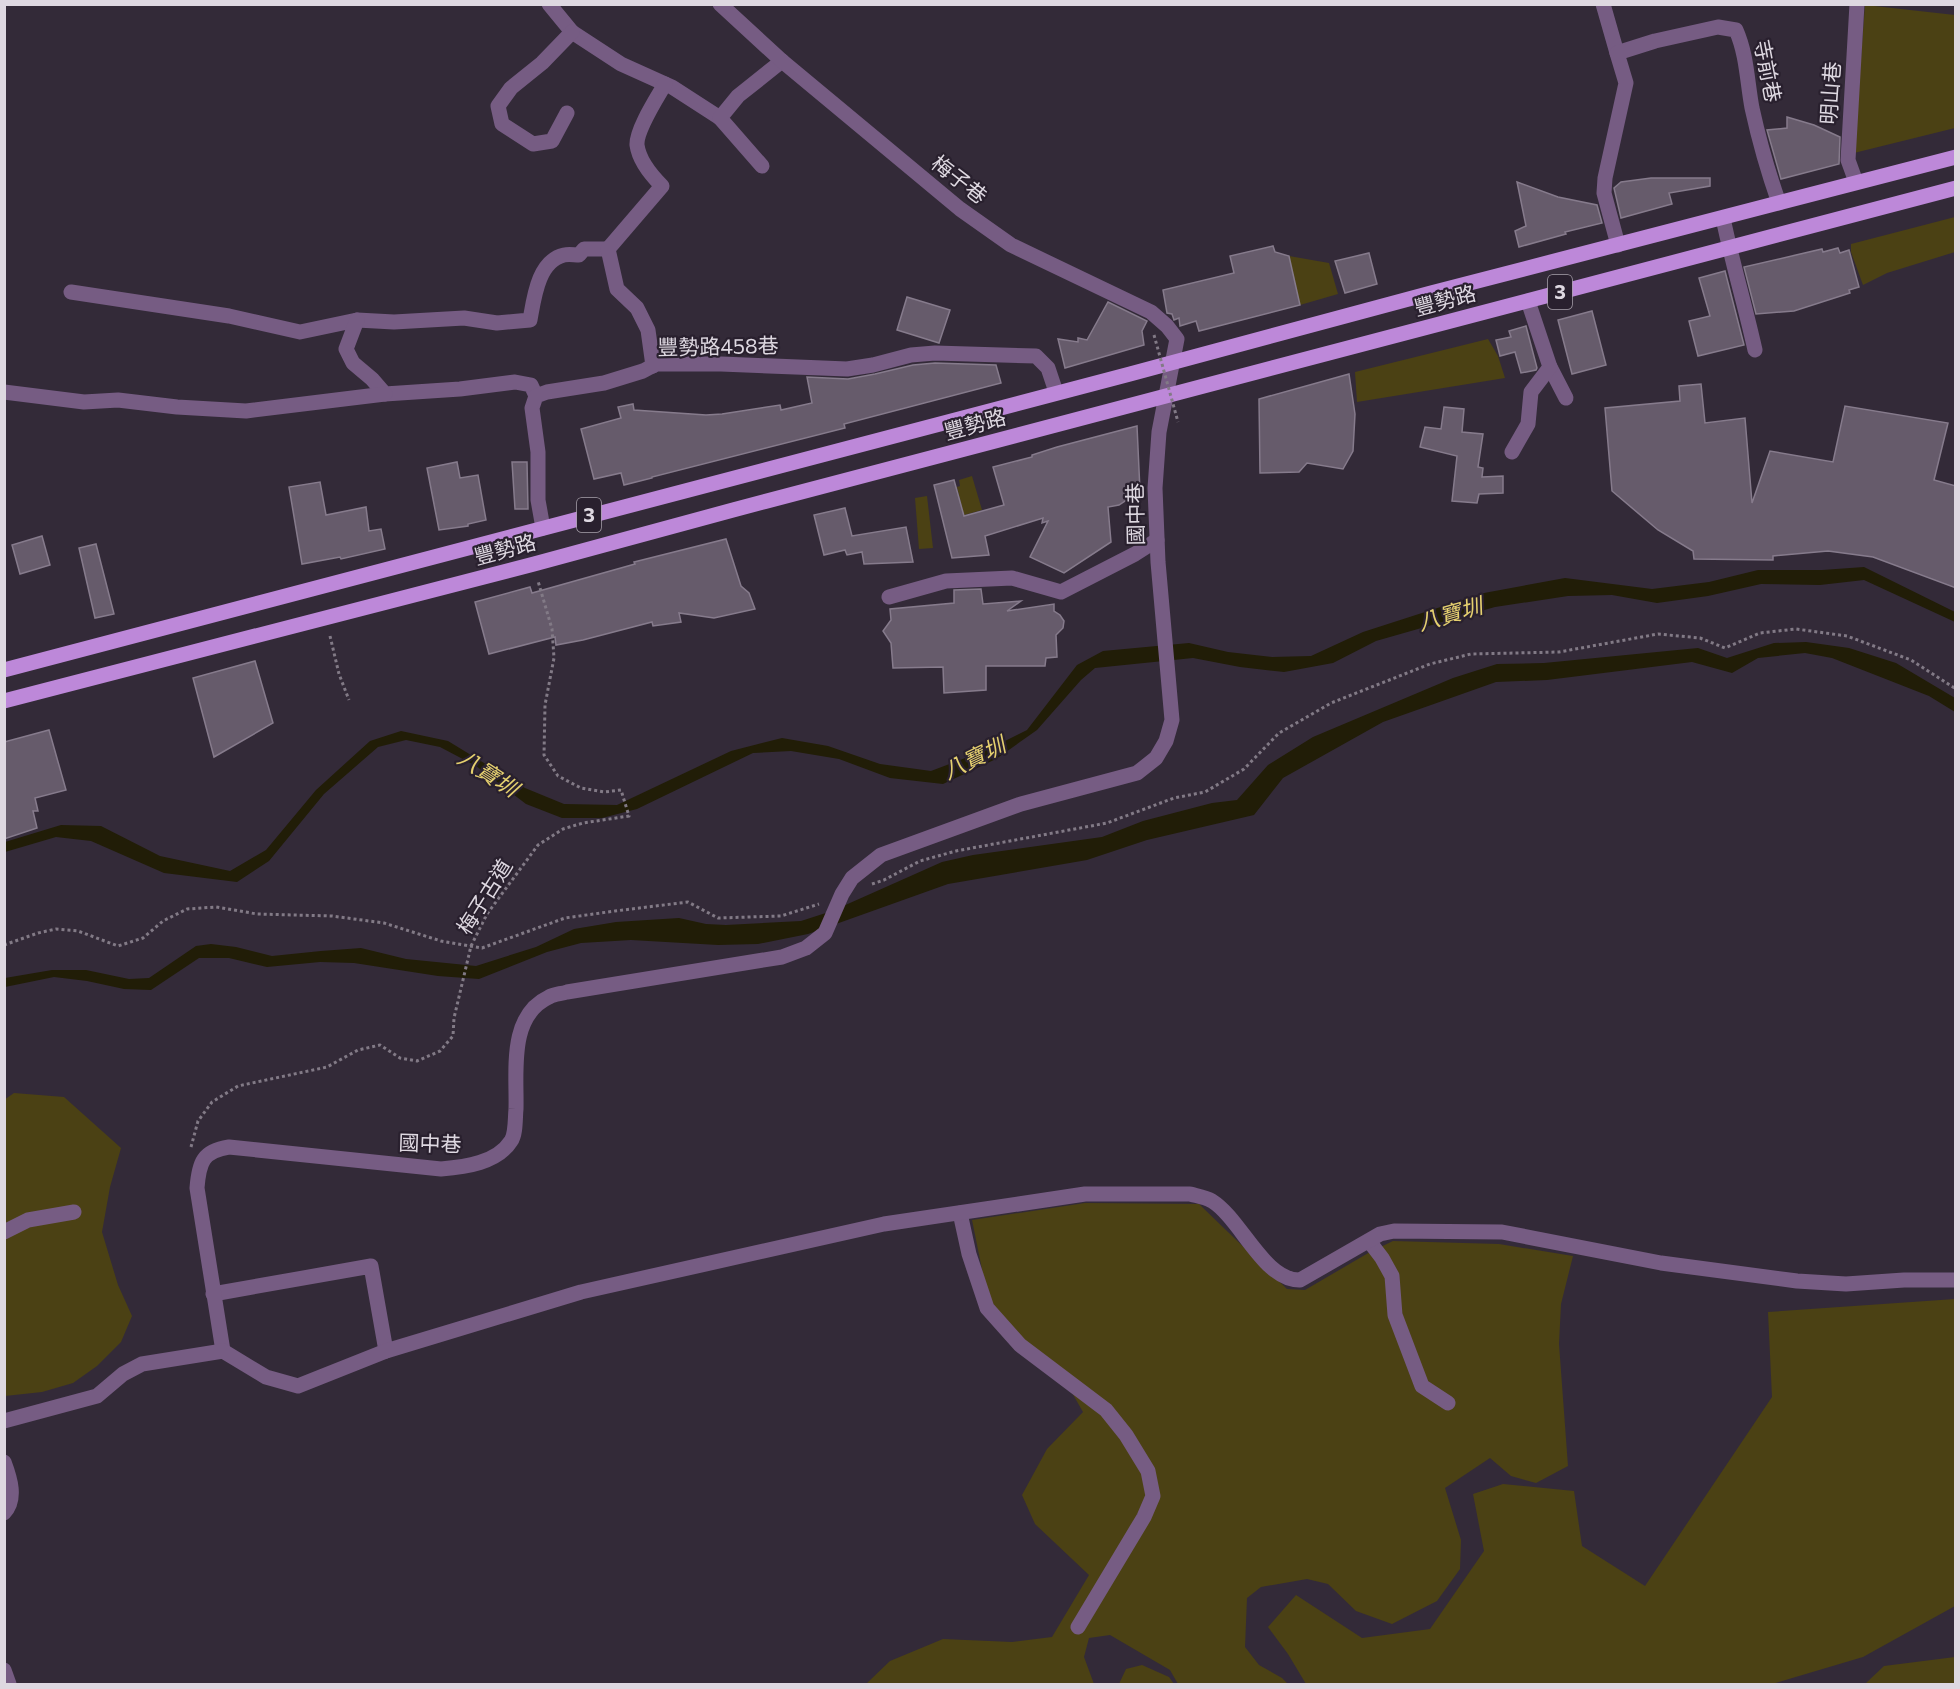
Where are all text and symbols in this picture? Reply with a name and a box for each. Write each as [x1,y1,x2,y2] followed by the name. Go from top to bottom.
[1750,37,1787,104] street label: 寺前巷
[1815,61,1844,125] street label: 明山巷
[927,150,992,208] street label: 梅子巷
[1548,275,1572,309] road number: 3
[1411,279,1478,320] street label: 豐勢路
[657,332,779,359] street label: 豐勢路458巷
[941,403,1008,444] street label: 豐勢路
[1121,482,1148,546] street label: 國中巷
[577,498,601,532] road number: 3
[471,528,538,569] street label: 豐勢路
[1414,591,1488,636] water label: 八寶圳
[938,730,1012,784] water label: 八寶圳
[453,743,526,804] water label: 八寶圳
[451,854,517,938] street label: 梅子古道
[398,1129,462,1156] street label: 國中巷

